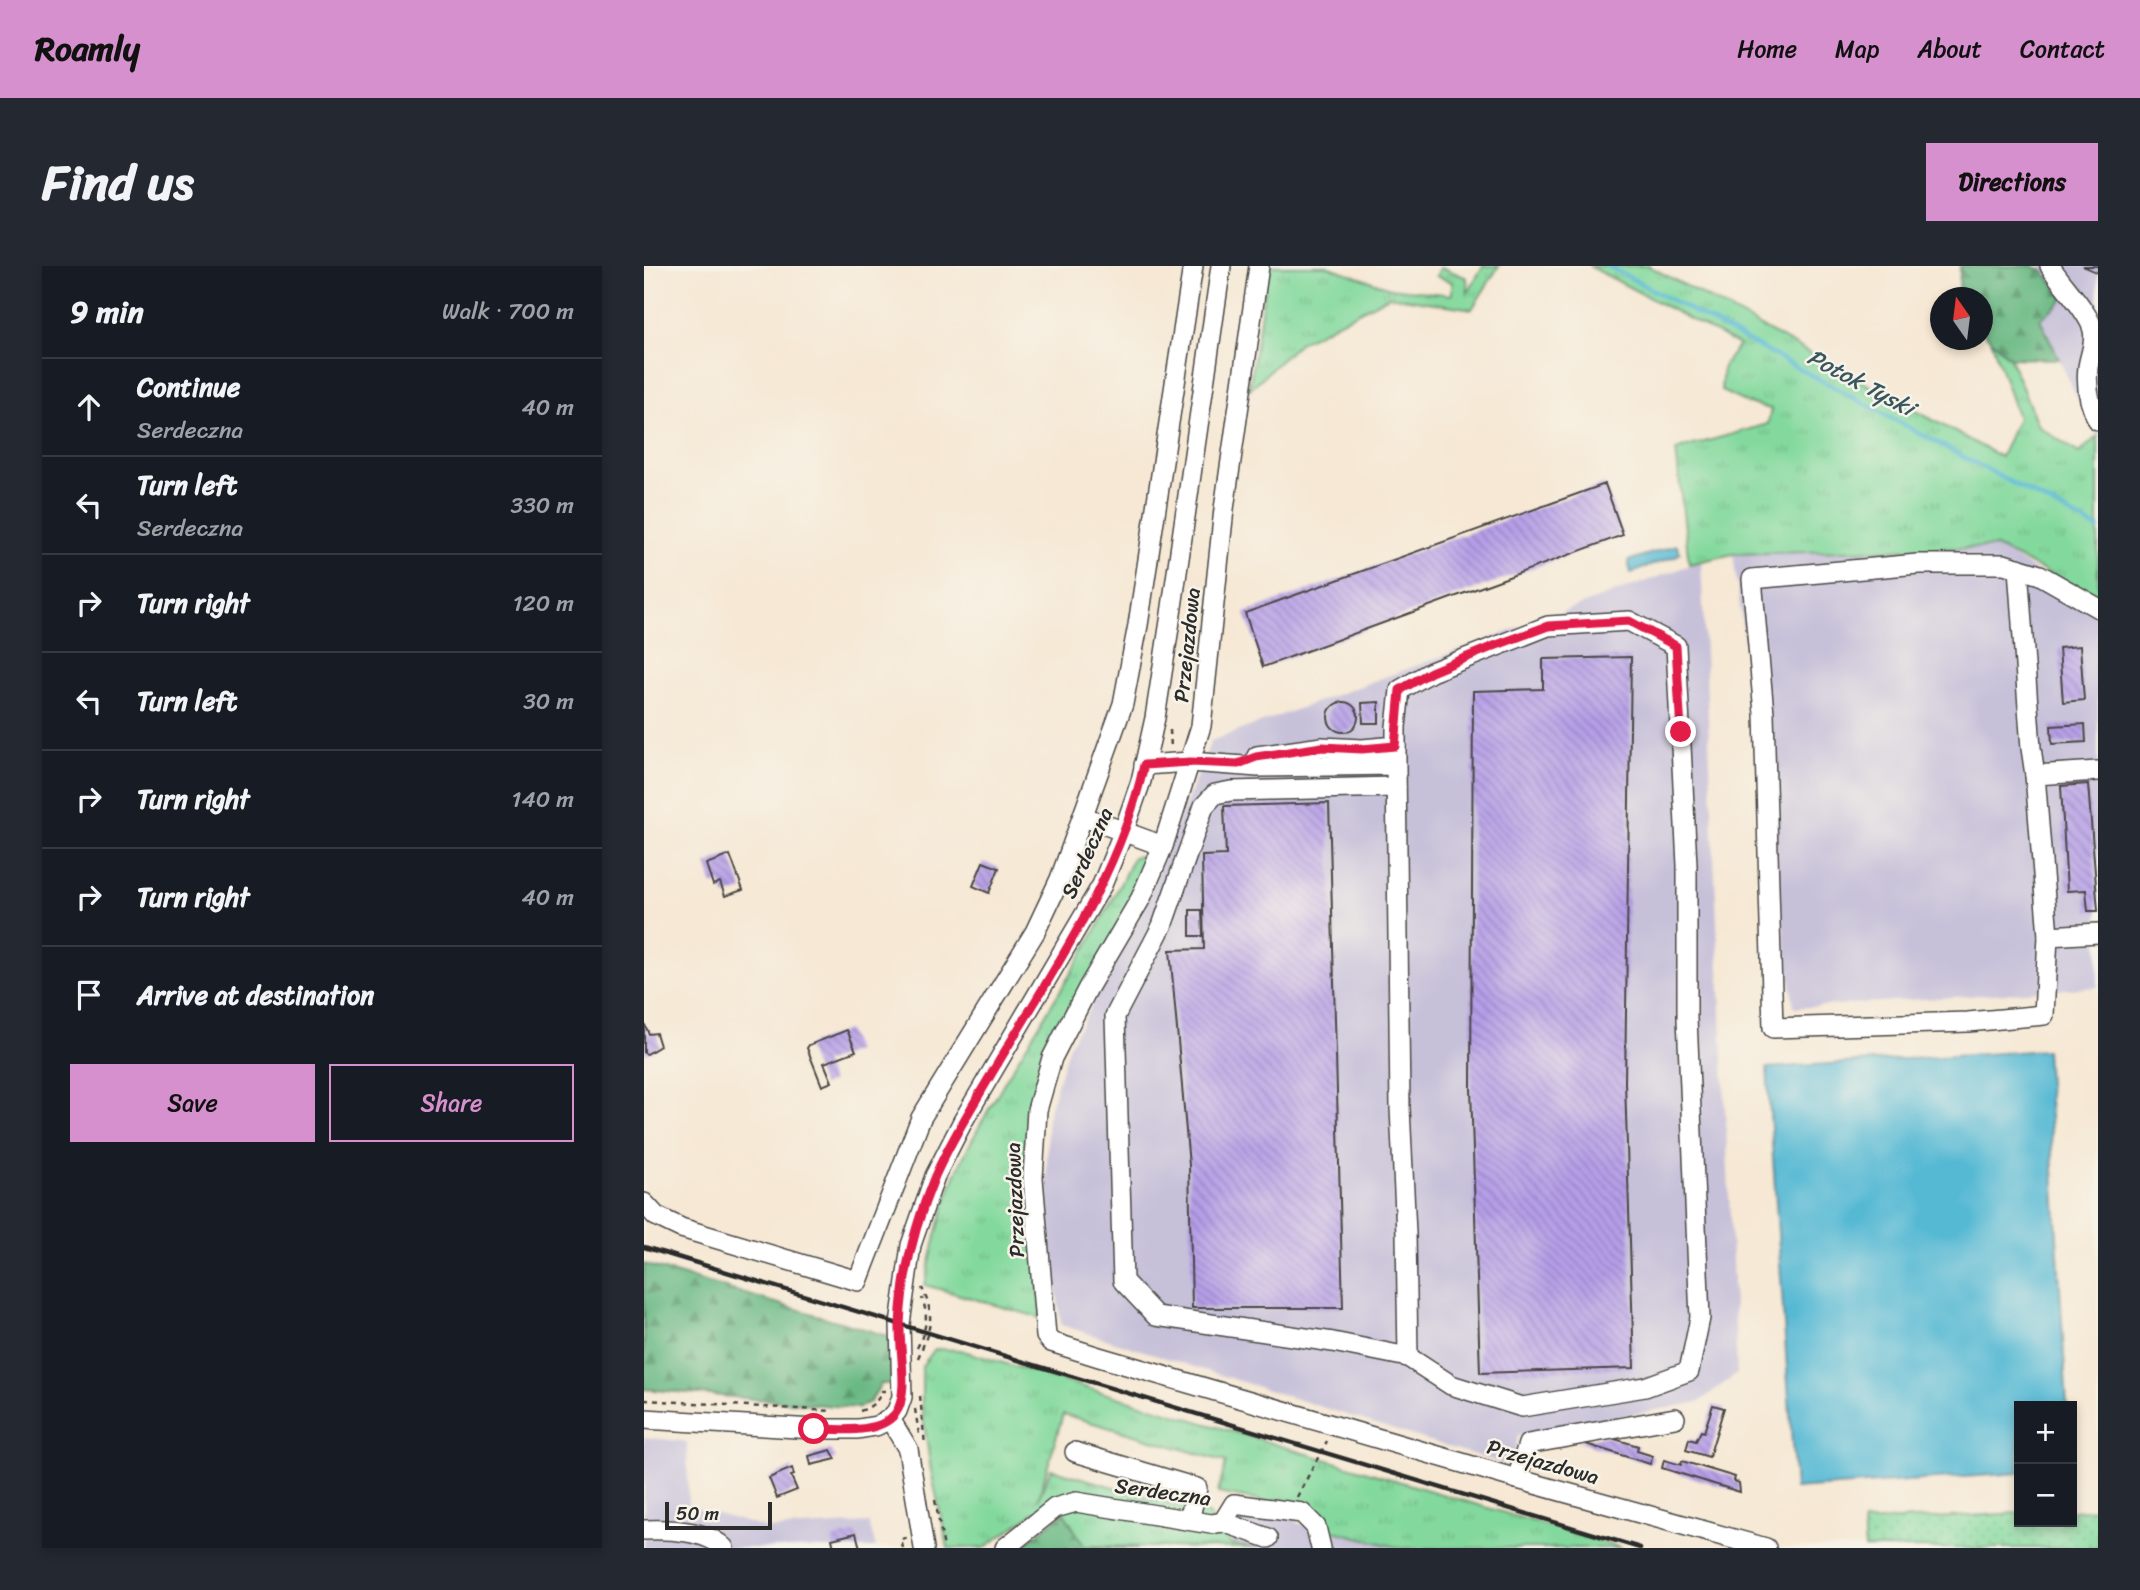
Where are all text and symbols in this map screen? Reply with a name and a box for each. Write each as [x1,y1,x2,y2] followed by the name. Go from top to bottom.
[35,20,140,78] text: Roamly
[1737,28,1797,70] text: Home
[1835,28,1879,70] text: Map
[1917,28,1982,70] text: About
[2020,28,2105,70] text: Contact
[42,139,194,226] text: Find us
[1926,143,2098,221] button: Directions
[70,285,144,339] text: 9 min
[1930,287,1993,350] north arrow
[442,291,574,332] text: Walk · 700 m
[1800,337,1926,430] water label: Potok Tyski
[137,364,240,410] text: Continue
[521,387,574,428] text: 40 m
[70,388,108,426] icon: ahead
[137,410,243,451] text: Serdeczna
[137,462,237,508] text: Turn left
[511,485,574,526] text: 330 m
[70,486,108,524] icon: left
[137,508,243,549] text: Serdeczna
[137,580,250,626] text: Turn right
[513,583,574,624] text: 120 m
[70,584,108,622] icon: right
[1162,585,1212,704] street label: Przejazdowa
[137,678,237,724] text: Turn left
[523,681,574,722] text: 30 m
[70,682,108,720] icon: left
[1665,716,1696,747] route end
[137,776,250,822] text: Turn right
[512,779,574,820] text: 140 m
[70,780,108,818] icon: right
[1050,801,1124,905] street label: Serdeczna
[137,874,250,920] text: Turn right
[521,877,574,918] text: 40 m
[70,878,108,916] icon: right
[137,972,374,1018] text: Arrive at destination
[70,976,108,1014] icon: arrive
[70,1064,315,1142] button: Save
[329,1064,574,1142] button: Share
[994,1141,1036,1258] street label: Przejazdowa
[2014,1401,2077,1527] map controls
[2014,1401,2077,1464] button: +
[798,1413,829,1444] route start
[1482,1428,1604,1496] street label: Przejazdowa
[2014,1464,2077,1527] button: −
[1112,1466,1214,1518] street label: Serdeczna
[676,1497,719,1530] text: 50 m
[665,1499,772,1531] scale bar

